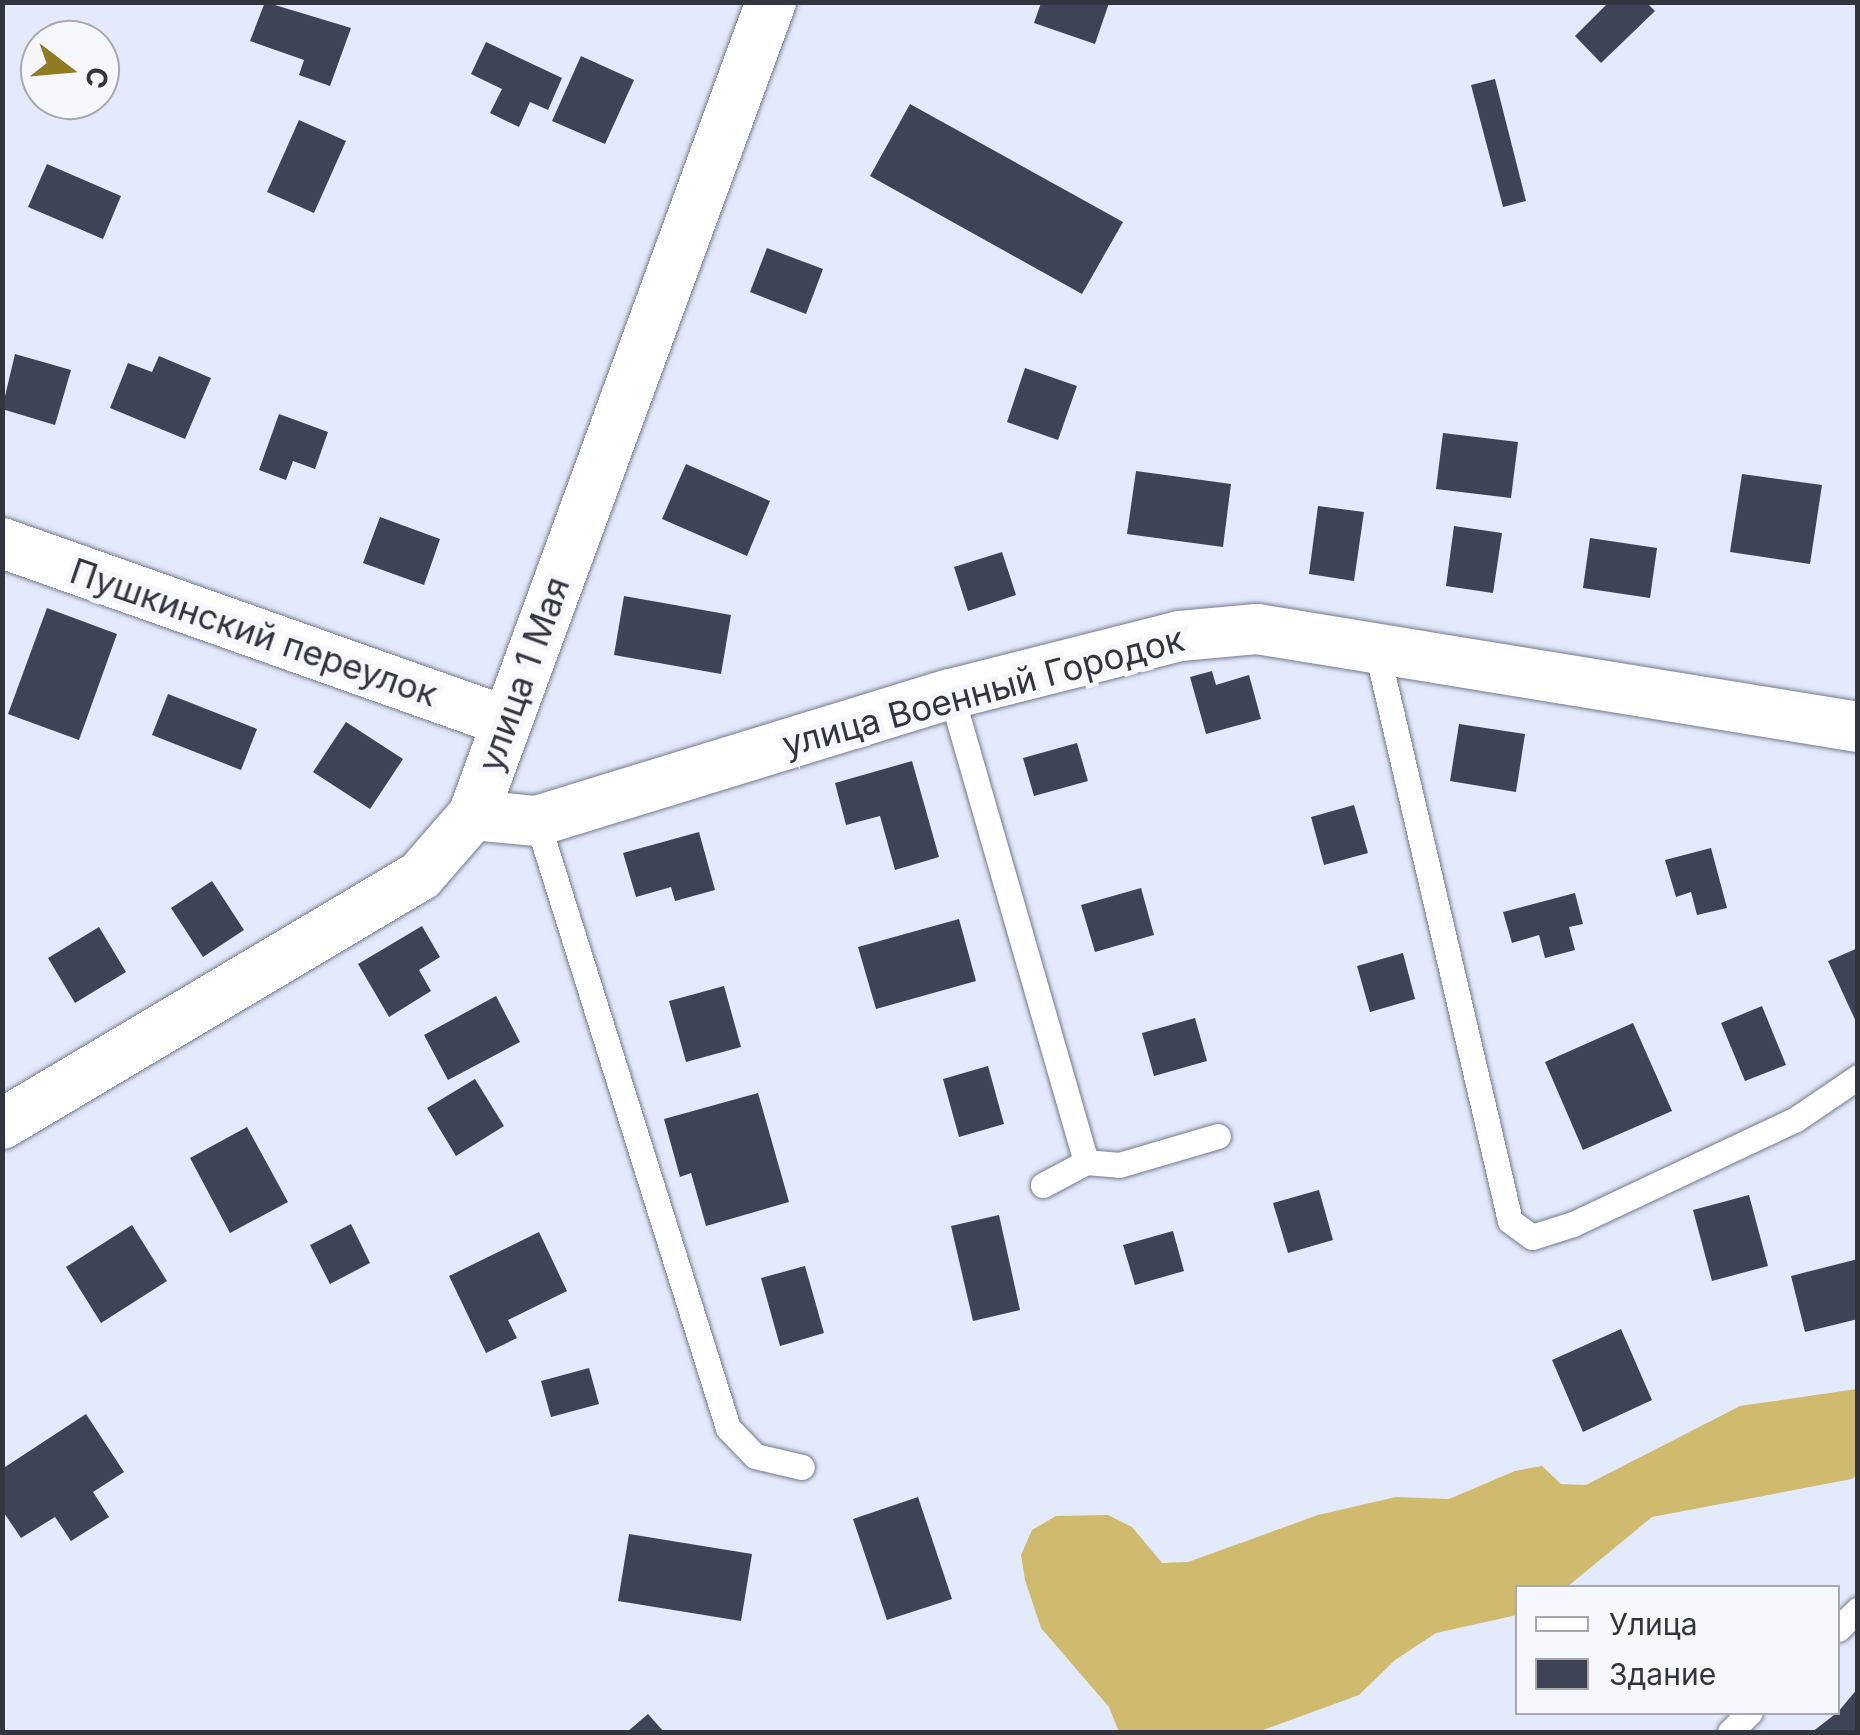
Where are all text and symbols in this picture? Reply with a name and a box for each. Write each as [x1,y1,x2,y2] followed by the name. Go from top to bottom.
[20,20,120,120] north arrow
[78,63,116,92] text: С
[65,549,443,715] street label: Пушкинский переулок
[468,571,578,777] street label: улица 1 Мая
[778,617,1188,765] street label: улица Военный Городок
[1515,1585,1840,1715] legend
[1609,1606,1698,1642] text: Улица
[1609,1656,1716,1692] text: Здание

